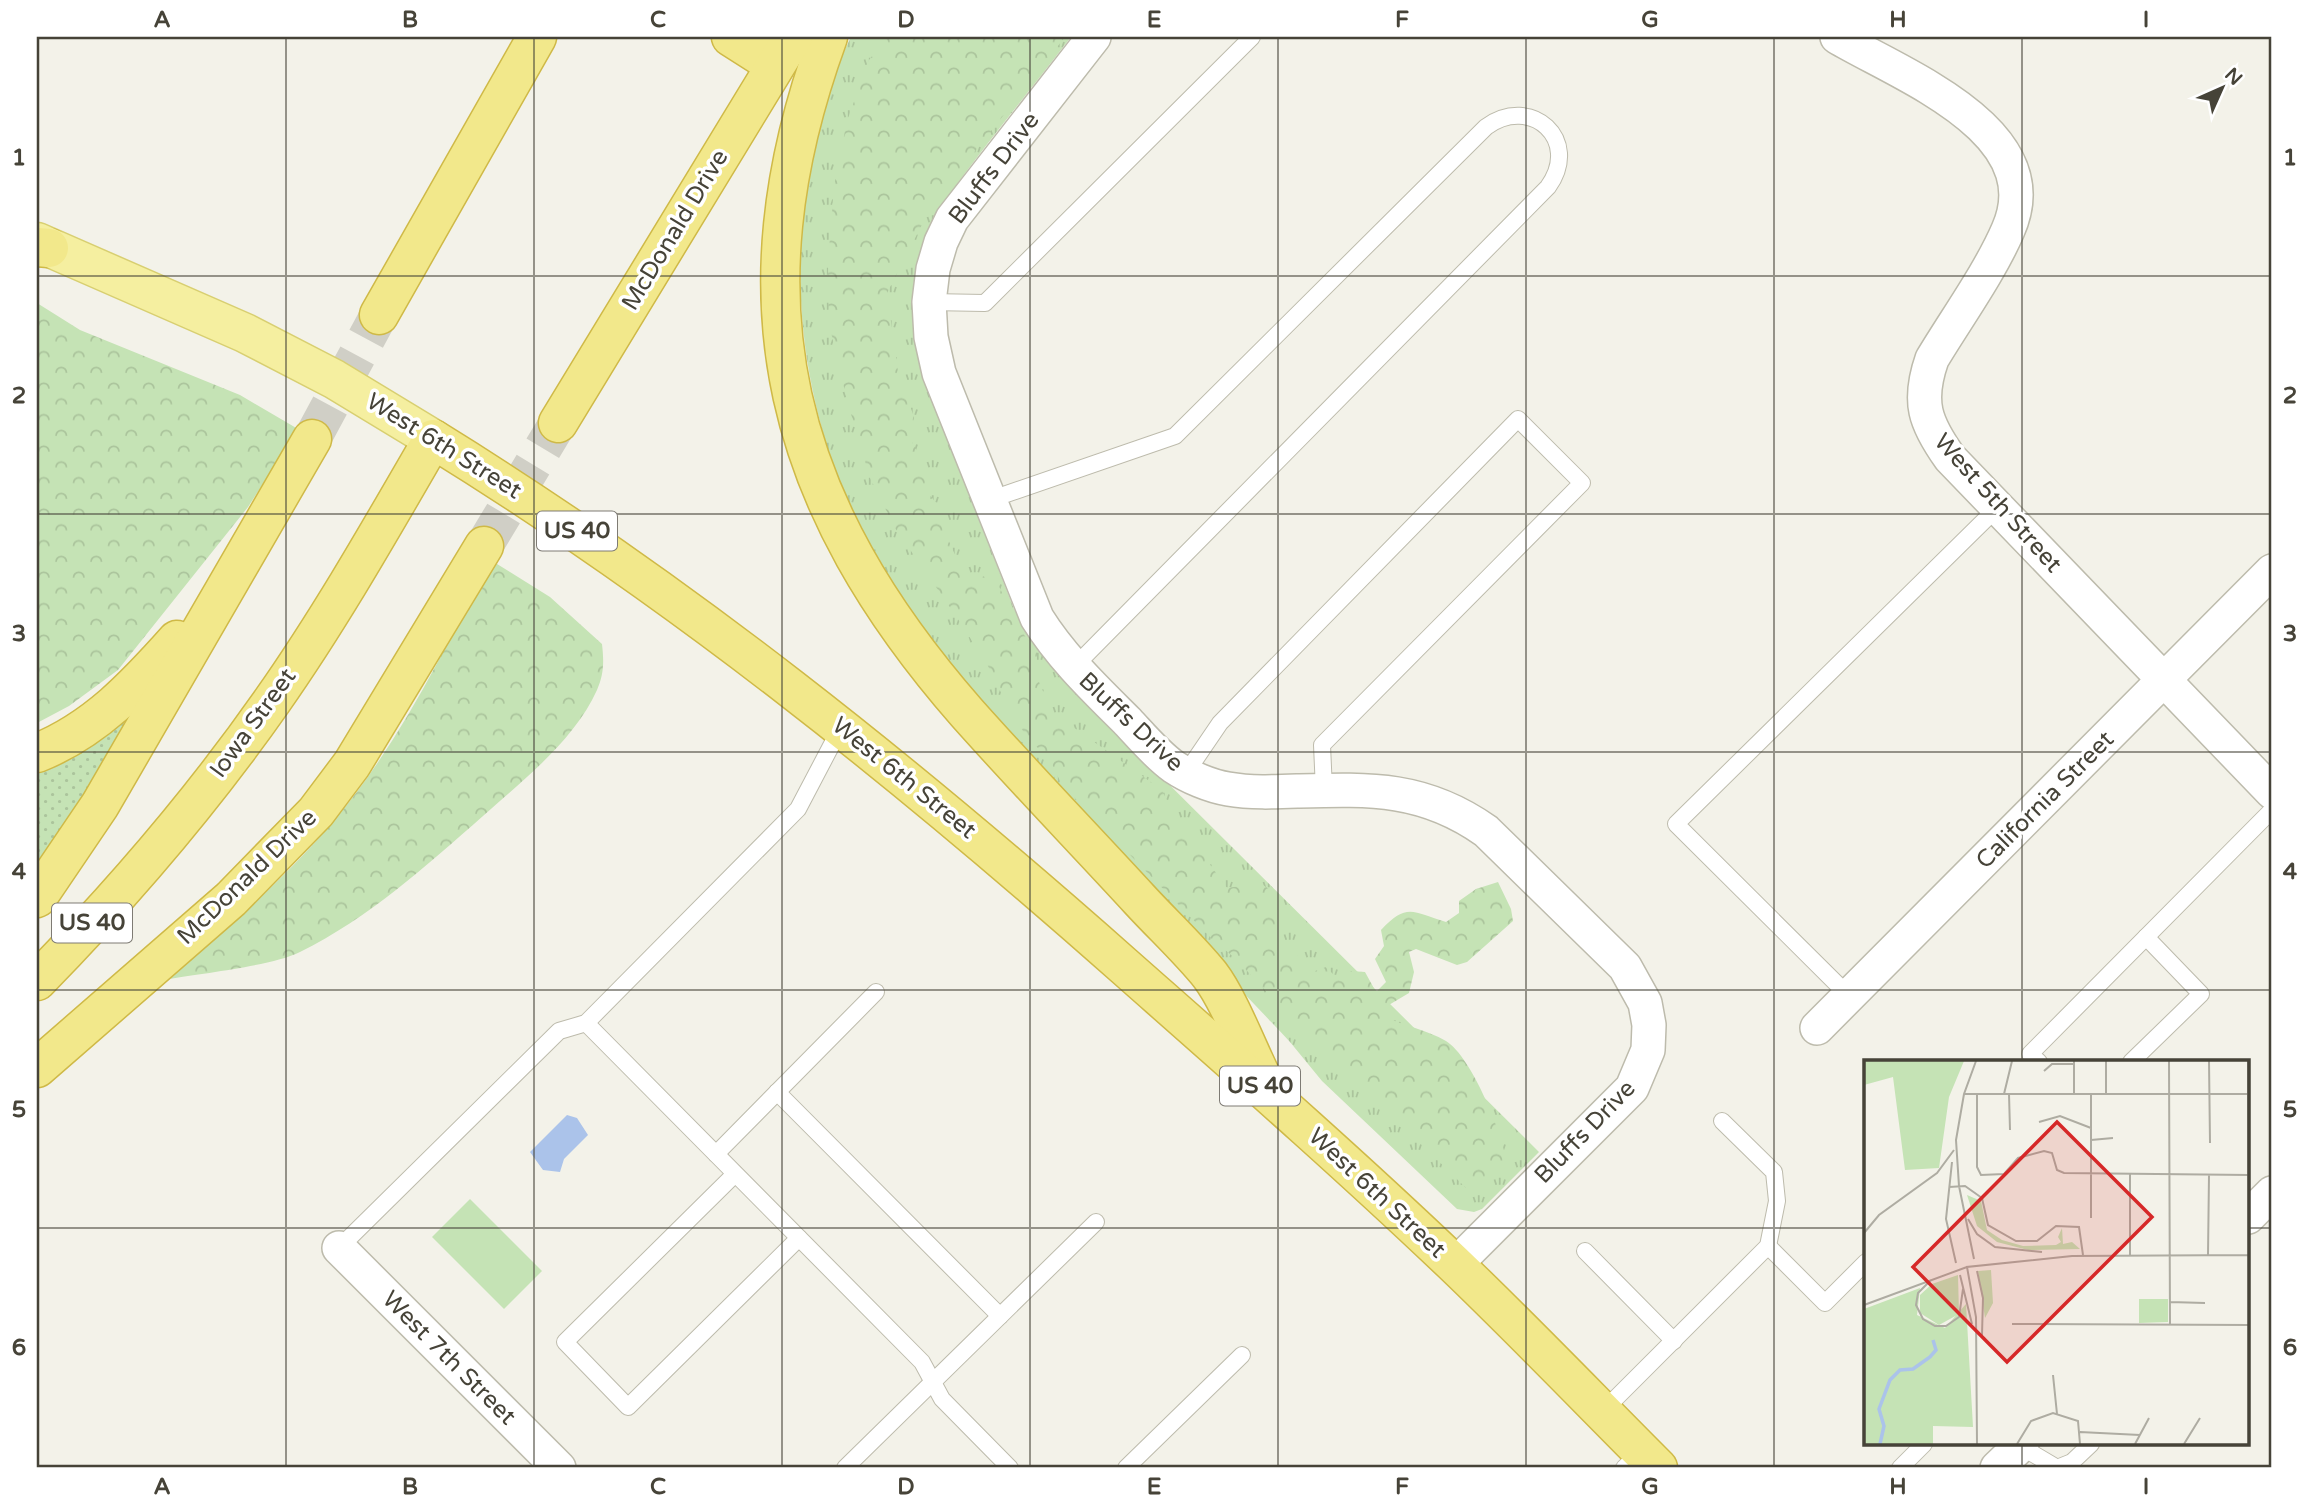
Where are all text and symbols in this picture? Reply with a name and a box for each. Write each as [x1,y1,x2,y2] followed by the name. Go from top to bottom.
[153,6,171,34] text: A
[402,6,418,34] text: B
[650,6,666,34] text: C
[897,6,915,34] text: D
[1147,6,1161,34] text: E
[1395,6,1409,34] text: F
[1641,6,1659,34] text: G
[1889,6,1907,34] text: H
[2143,6,2149,34] text: I
[2186,52,2256,122] north arrow
[2220,64,2246,90] text: N
[943,106,1045,230] street label: Bluffs Drive
[12,144,26,172] text: 1
[616,144,734,316] street label: McDonald Drive
[2283,144,2297,172] text: 1
[12,382,26,410] text: 2
[2283,382,2297,410] text: 2
[361,387,527,505] street label: West 6th Street
[1928,427,2068,579] street label: West 5th Street
[537,512,617,551] road number: US 40
[12,620,26,648] text: 3
[2283,620,2297,648] text: 3
[204,663,302,783] street label: Iowa Street
[1073,666,1189,778] street label: Bluffs Drive
[826,711,982,845] street label: West 6th Street
[1970,725,2120,875] street label: California Street
[171,803,323,951] street label: McDonald Drive
[12,858,27,886] text: 4
[2283,858,2298,886] text: 4
[52,904,132,942] road number: US 40
[1864,1060,2250,1446] inset map
[1220,1066,1300,1106] road number: US 40
[1529,1074,1641,1190] street label: Bluffs Drive
[12,1096,26,1124] text: 5
[2283,1096,2297,1124] text: 5
[1302,1122,1452,1264] street label: West 6th Street
[376,1285,522,1431] street label: West 7th Street
[12,1334,26,1362] text: 6
[2283,1334,2297,1362] text: 6
[153,1473,171,1501] text: A
[402,1473,418,1501] text: B
[650,1473,666,1501] text: C
[897,1473,915,1501] text: D
[1147,1473,1161,1501] text: E
[1395,1473,1409,1501] text: F
[1641,1473,1659,1501] text: G
[1889,1473,1907,1501] text: H
[2143,1473,2149,1501] text: I

